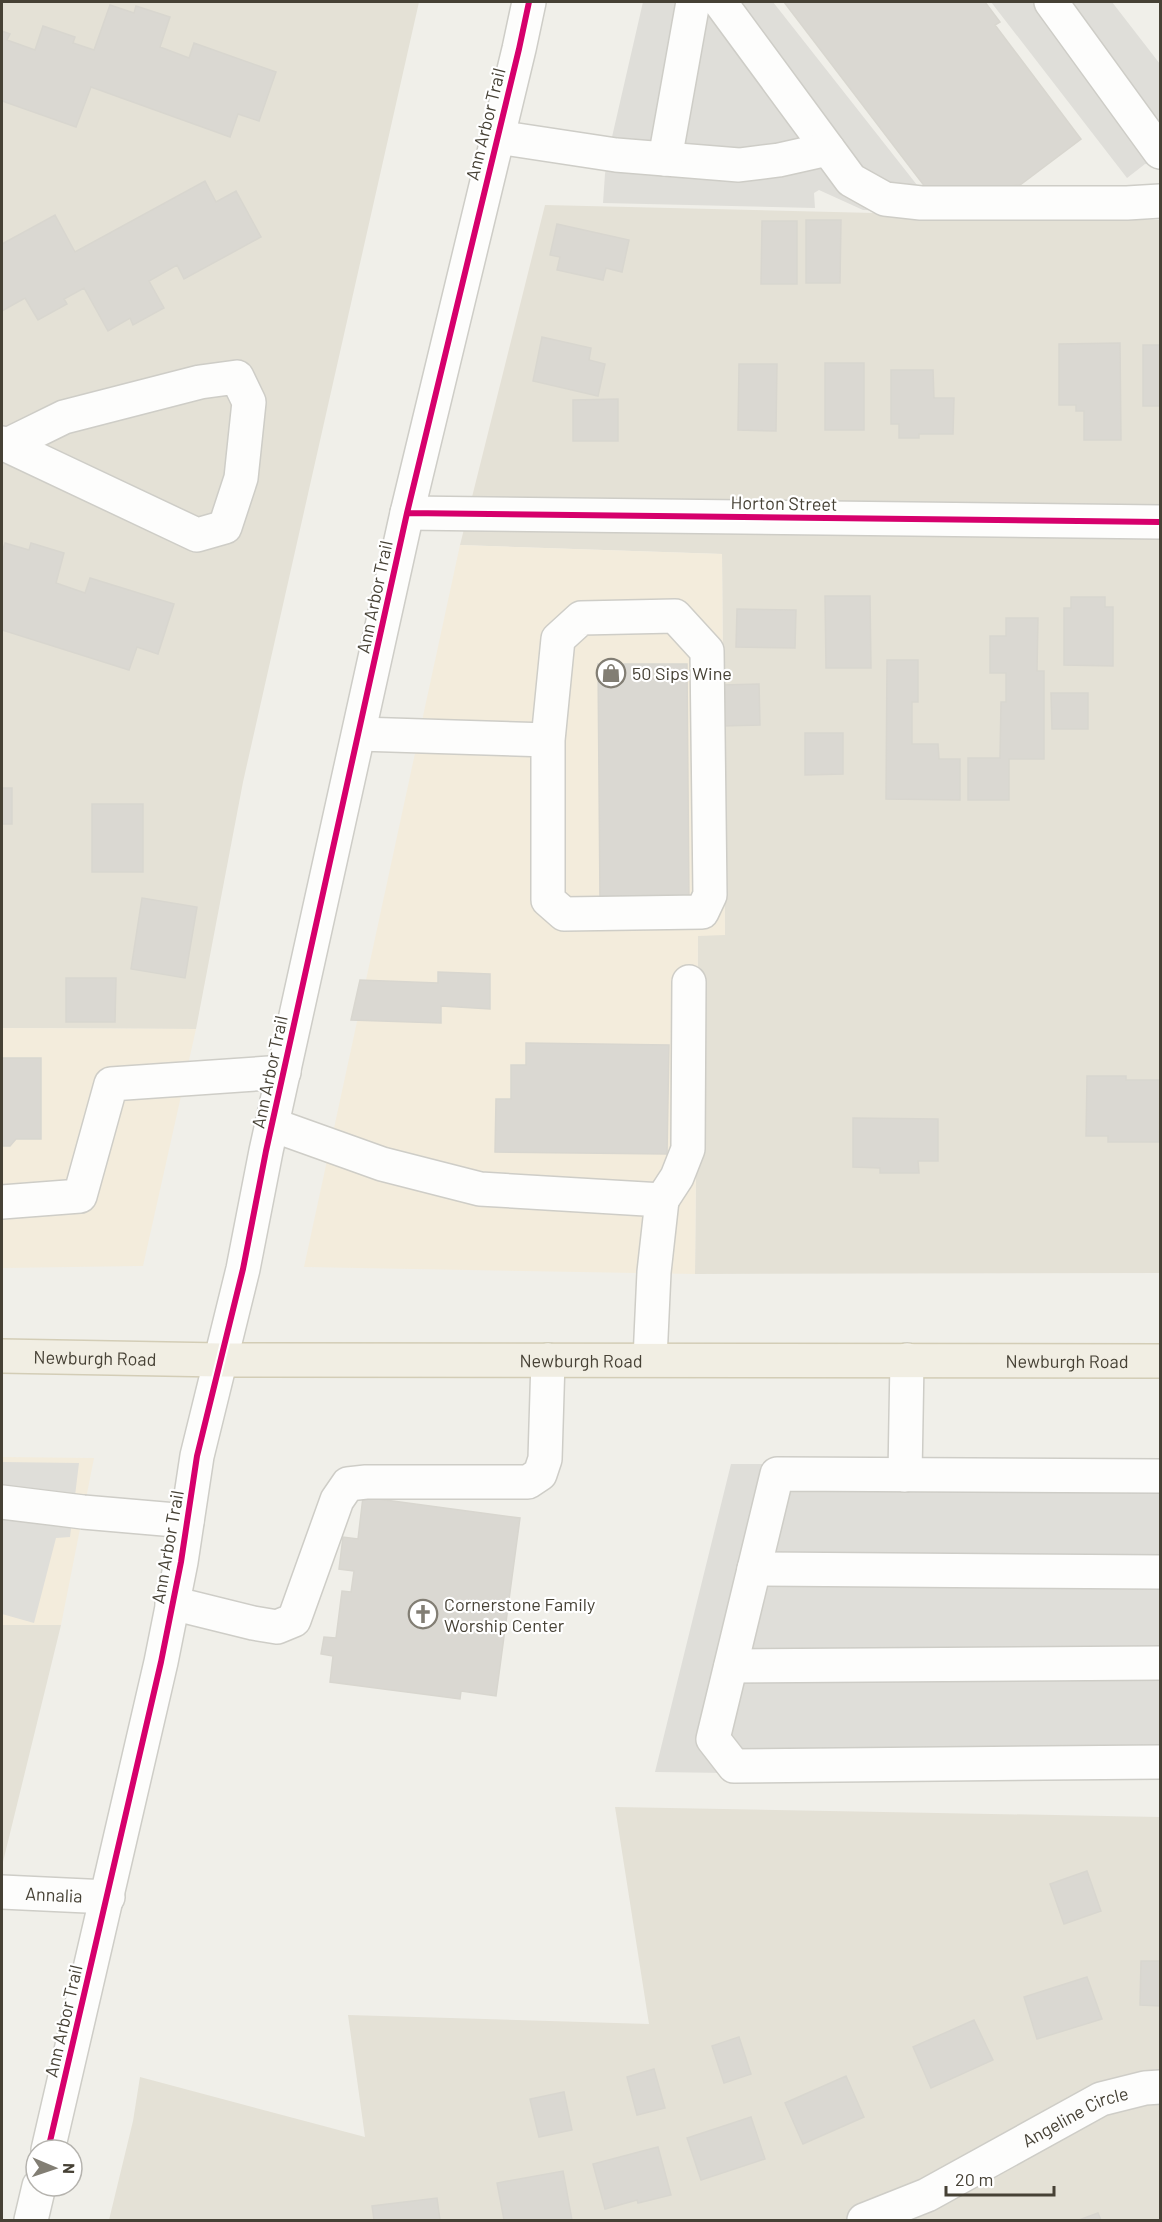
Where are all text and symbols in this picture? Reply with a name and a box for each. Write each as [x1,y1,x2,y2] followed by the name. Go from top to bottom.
[460,66,510,182] street label: Ann Arbor Trail
[730,491,838,515] street label: Horton Street
[351,539,397,655] street label: Ann Arbor Trail
[595,657,627,689] shop icon: 50 Sips Wine
[632,662,732,684] place label: 50 Sips Wine
[246,1014,292,1130] street label: Ann Arbor Trail
[33,1346,157,1370] street label: Newburgh Road
[519,1349,643,1371] street label: Newburgh Road
[1005,1350,1129,1372] street label: Newburgh Road
[146,1489,188,1605] street label: Ann Arbor Trail
[444,1593,595,1636] place label: Cornerstone Family Worship Center
[407,1598,439,1630] church icon: Cornerstone Family Worship Center
[25,1882,83,1907] street label: Annalia
[39,1963,87,2079] street label: Ann Arbor Trail
[1018,2082,1131,2152] street label: Angeline Circle
[24,2138,84,2198] north arrow
[946,2159,1054,2197] scale bar
[60,2163,79,2174] text: N
[955,2168,993,2190] text: 20 m

